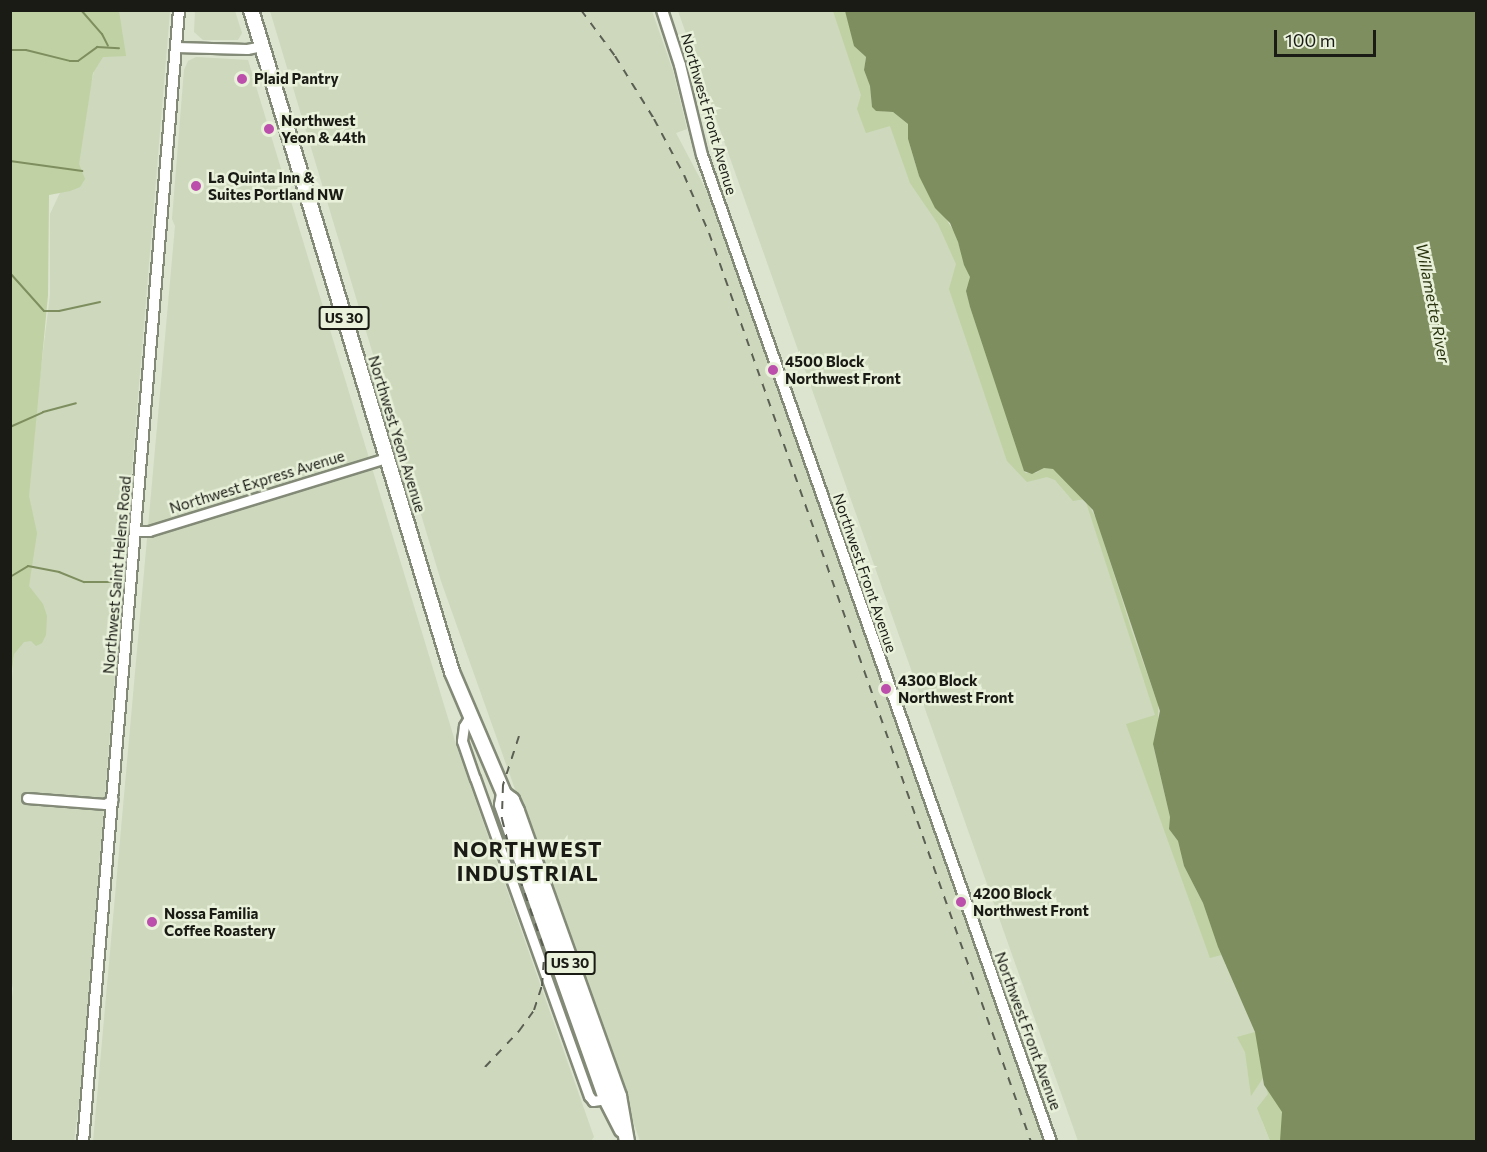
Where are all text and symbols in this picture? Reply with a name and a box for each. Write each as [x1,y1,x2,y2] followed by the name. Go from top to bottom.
[1277,18,1379,56] scale bar
[1285,29,1335,51] text: 100 m
[677,31,741,197] street label: Northwest Front Avenue
[254,70,339,88] place label: Plaid Pantry
[235,72,249,86] marker: Plaid Pantry
[281,111,366,146] place label: Northwest Yeon & 44th
[262,122,276,136] marker: Northwest Yeon & 44th
[208,168,344,203] place label: La Quinta Inn & Suites Portland NW
[189,179,203,193] marker: La Quinta Inn & Suites Portland NW
[1412,242,1454,364] water label: Willamette River
[318,307,370,329] road number: US 30
[785,352,901,387] place label: 4500 Block Northwest Front
[365,353,429,515] street label: Northwest Yeon Avenue
[766,363,780,377] marker: 4500 Block Northwest Front
[167,447,347,517] street label: Northwest Express Avenue
[99,475,135,675] street label: Northwest Saint Helens Road
[829,491,901,655] street label: Northwest Front Avenue
[898,671,1014,706] place label: 4300 Block Northwest Front
[879,682,893,696] marker: 4300 Block Northwest Front
[453,836,603,886] district label: NORTHWEST INDUSTRIAL
[973,884,1089,919] place label: 4200 Block Northwest Front
[954,895,968,909] marker: 4200 Block Northwest Front
[164,904,276,939] place label: Nossa Familia Coffee Roastery
[145,915,159,929] marker: Nossa Familia Coffee Roastery
[991,949,1065,1113] street label: Northwest Front Avenue
[544,952,596,974] road number: US 30

